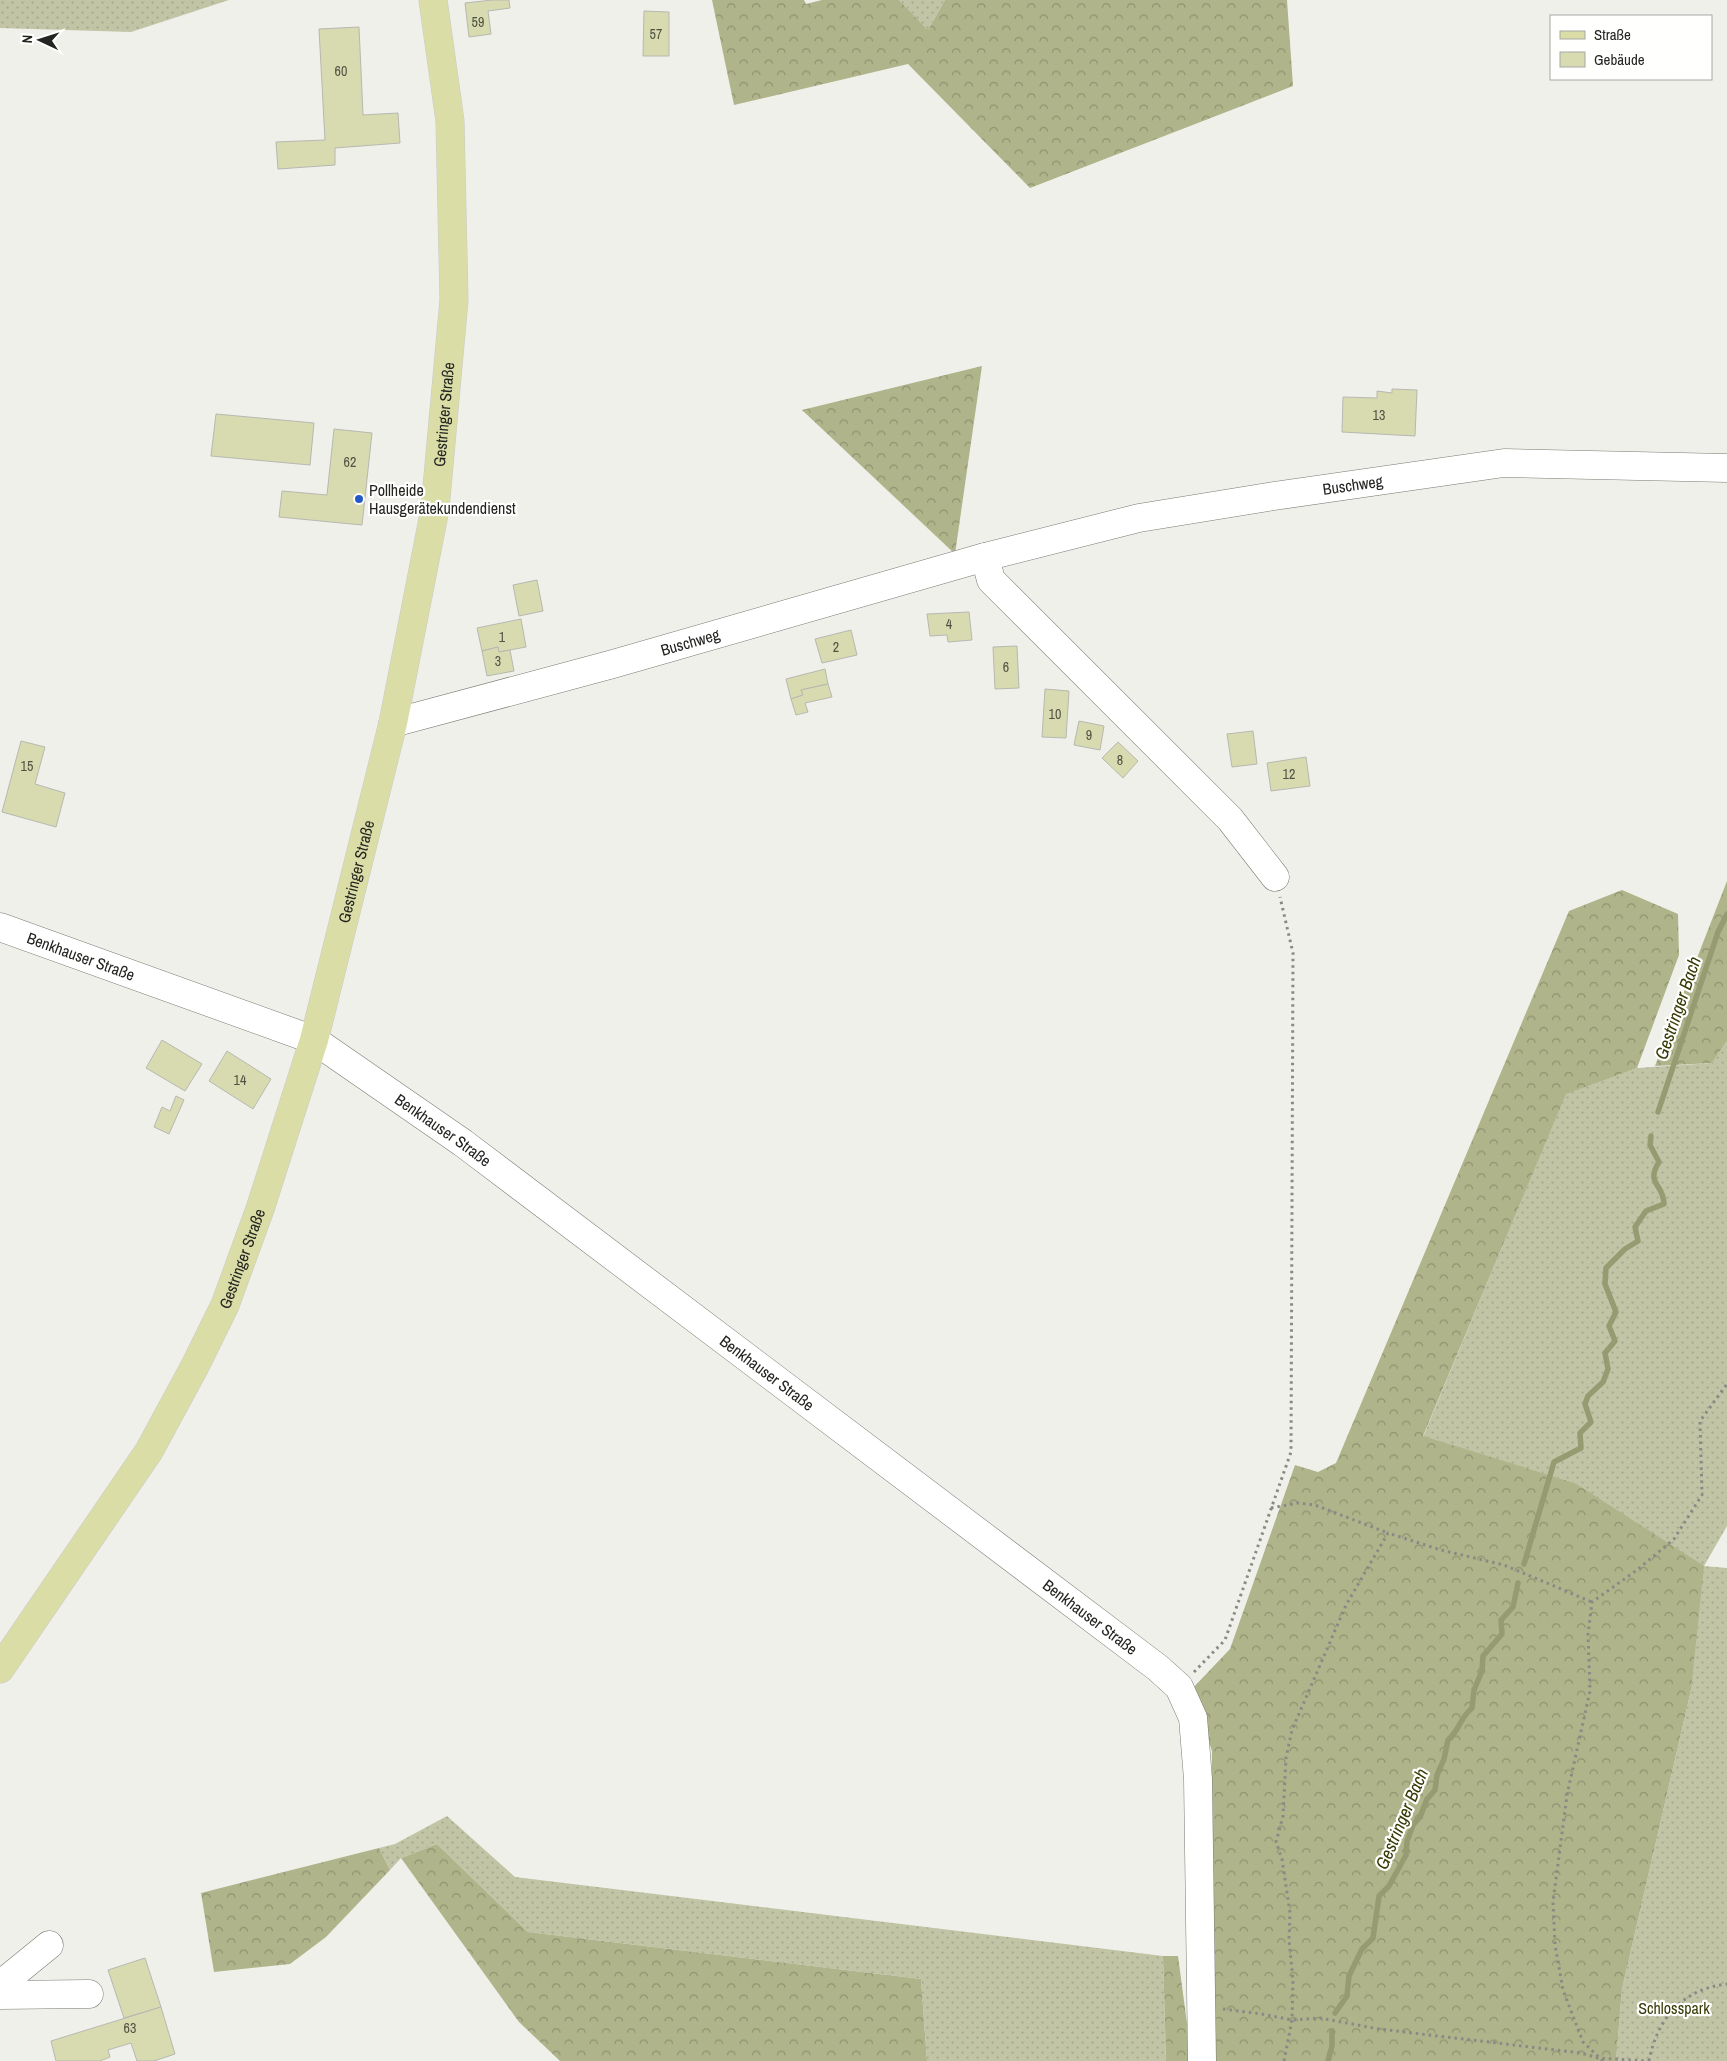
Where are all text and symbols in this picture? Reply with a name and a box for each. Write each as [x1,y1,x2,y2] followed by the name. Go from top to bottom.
[472,13,484,31] house number: 59
[15,15,65,65] north arrow
[1550,15,1712,80] legend
[1594,24,1631,45] text: Straße
[650,25,662,43] house number: 57
[18,34,36,44] text: N
[1594,49,1645,70] text: Gebäude
[335,62,347,80] house number: 60
[428,361,459,468] street label: Gestringer Straße
[1373,406,1385,424] house number: 13
[344,453,356,471] house number: 62
[1321,469,1385,500] street label: Buschweg
[369,479,516,519] place label: Pollheide Hausgerätekundendienst
[353,493,365,505] marker: Pollheide Hausgerätekundendienst
[946,615,953,633] house number: 4
[658,623,723,661] street label: Buschweg
[499,628,506,646] house number: 1
[833,638,839,656] house number: 2
[495,652,501,670] house number: 3
[1003,658,1009,676] house number: 6
[1049,705,1061,723] house number: 10
[1086,726,1092,744] house number: 9
[1117,751,1123,769] house number: 8
[21,757,33,775] house number: 15
[1283,765,1295,783] house number: 12
[333,818,379,925] street label: Gestringer Straße
[24,927,138,986] street label: Benkhauser Straße
[1648,953,1707,1063] water label: Gestringer Bach
[234,1071,247,1089] house number: 14
[391,1088,496,1171] street label: Benkhauser Straße
[214,1206,270,1312] street label: Gestringer Straße
[715,1330,819,1416] street label: Benkhauser Straße
[1039,1574,1142,1660] street label: Benkhauser Straße
[1369,1764,1434,1873] water label: Gestringer Bach
[1638,1997,1710,2019] park label: Schlosspark
[124,2019,136,2037] house number: 63

